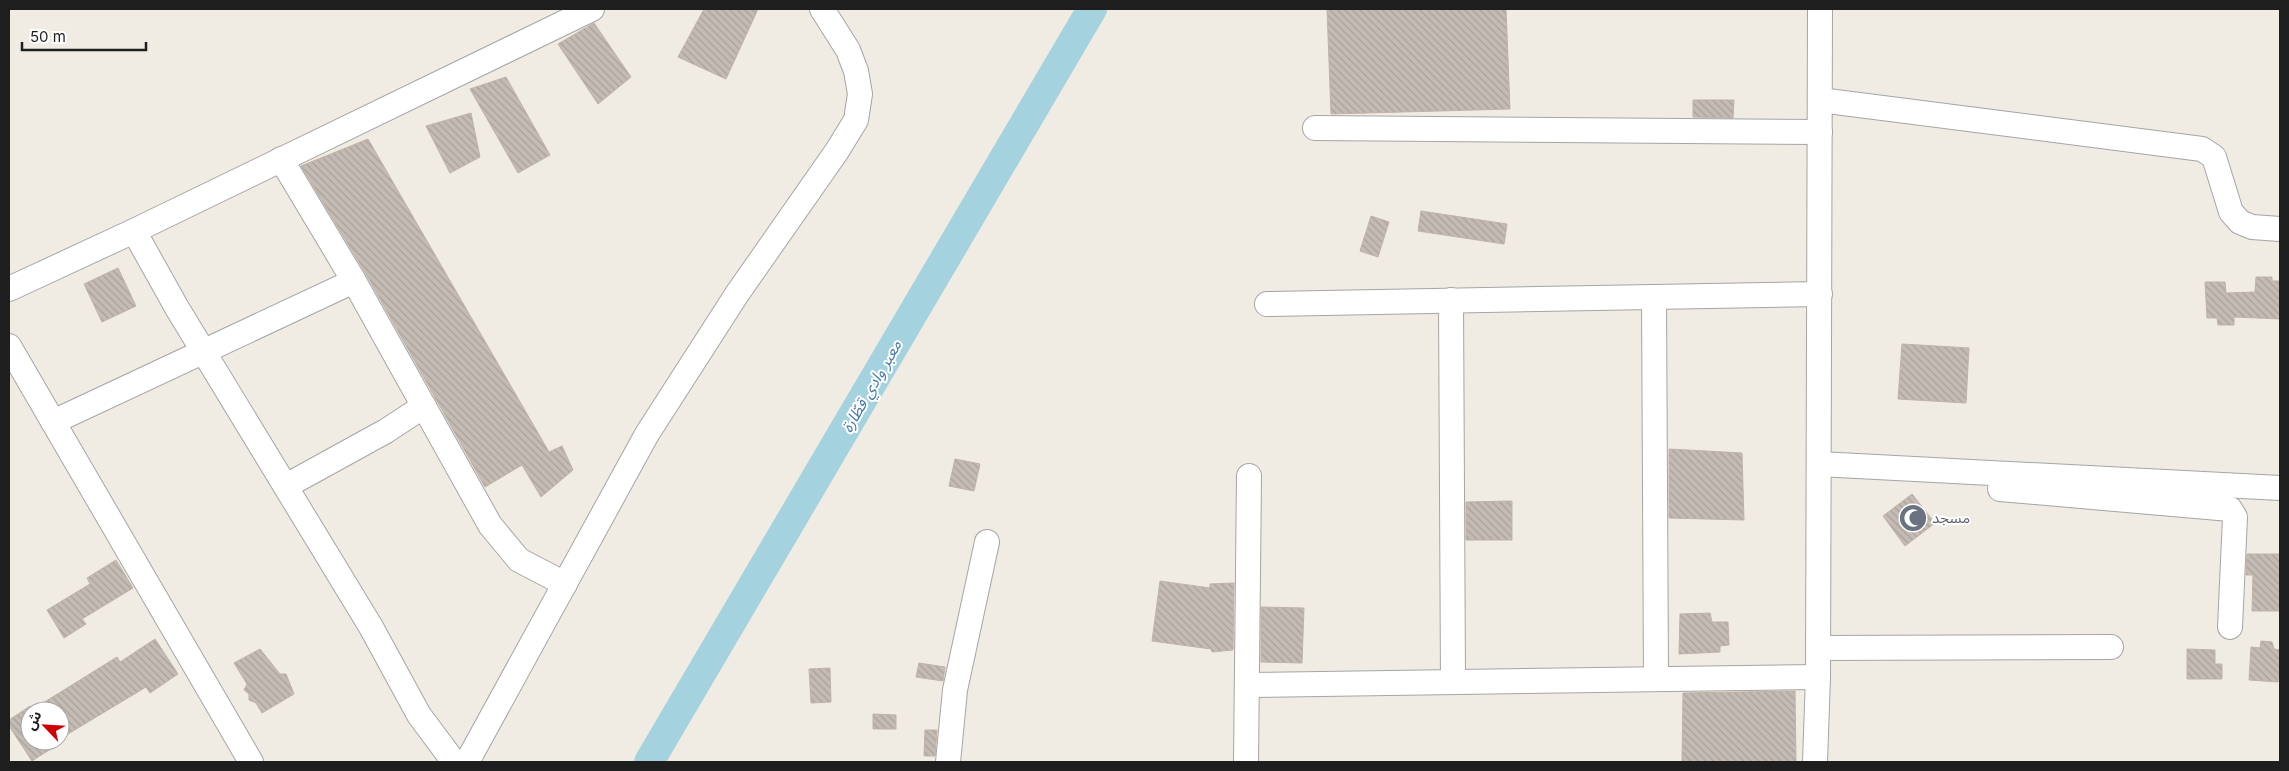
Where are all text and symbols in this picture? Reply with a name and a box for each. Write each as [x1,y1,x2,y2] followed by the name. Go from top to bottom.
[22,20,146,52] scale bar
[30,27,66,46] text: 50 m
[837,336,909,438] water label: معبر وادي قطّارة
[1898,503,1928,533] mosque icon: مسجد
[1932,508,1970,527] place label: مسجد
[20,701,70,751] north arrow
[21,708,45,733] text: ش

